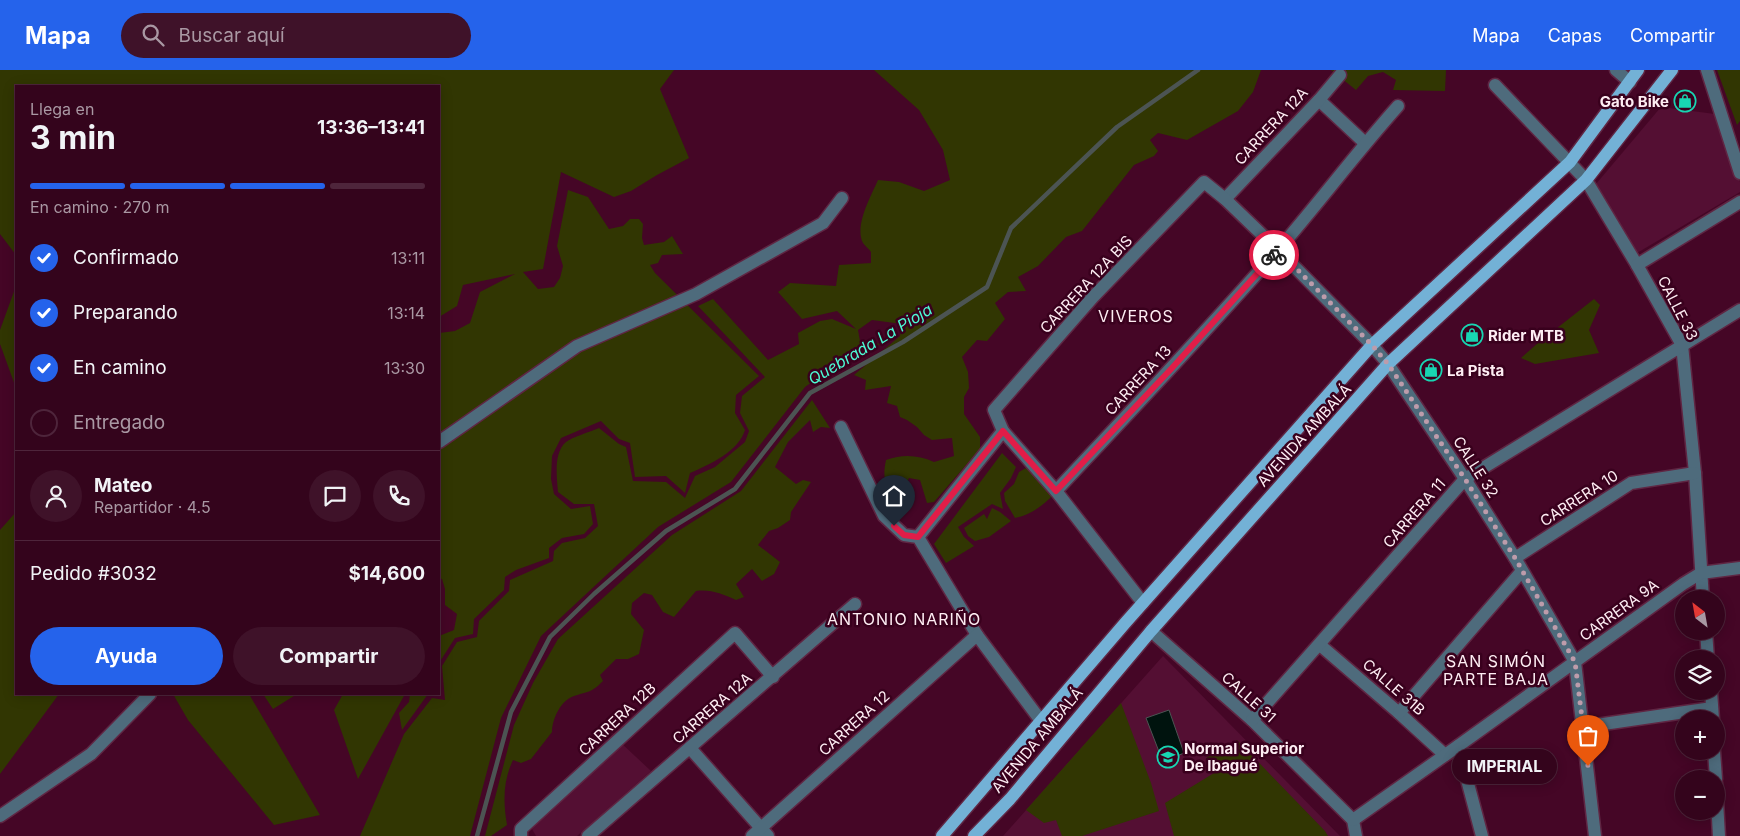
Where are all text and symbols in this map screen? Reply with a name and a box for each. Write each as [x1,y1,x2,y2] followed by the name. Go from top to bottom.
[121,13,471,58] search box
[25,21,91,50] text: Mapa
[139,21,167,49] icon: search
[179,24,285,47] text: Buscar aquí
[1472,25,1520,46] text: Mapa
[1548,25,1602,46] text: Capas
[1630,25,1715,46] text: Compartir
[1230,83,1312,169] street label: CARRERA 12A
[1673,89,1697,113] shop icon: Gato Bike
[1600,92,1669,111] place label: Gato Bike
[30,99,94,119] text: Llega en
[317,116,425,139] text: 13:36–13:41
[30,118,116,157] text: 3 min
[30,197,170,217] text: En camino · 270 m
[1249,230,1299,280] courier
[1036,231,1136,337] street label: CARRERA 12A BIS
[1260,241,1288,269] icon: bike
[30,244,58,272] icon: check
[73,246,179,269] text: Confirmado
[391,248,425,268] text: 13:11
[1654,273,1702,343] street label: CALLE 33
[30,299,58,327] icon: check
[804,299,936,389] water label: Quebrada La Pioja
[73,301,178,324] text: Preparando
[387,303,425,323] text: 13:14
[1098,306,1174,326] district label: VIVEROS
[1460,323,1484,347] shop icon: Rider MTB
[1488,326,1564,345] place label: Rider MTB
[1101,341,1175,419] street label: CARRERA 13
[30,354,58,382] icon: check
[73,356,167,379] text: En camino
[384,358,425,378] text: 13:30
[1419,358,1443,382] shop icon: La Pista
[1447,361,1504,380] place label: La Pista
[1253,380,1355,490] street label: AVENIDA AMBALÁ
[73,411,165,434] text: Entregado
[1449,433,1503,501] street label: CALLE 32
[1536,466,1622,530] street label: CARRERA 10
[30,470,82,522] button: person
[309,470,361,522] button: chat
[373,470,425,522] button: phone
[94,474,152,497] text: Mateo
[1379,474,1449,552] street label: CARRERA 11
[873,475,915,526] pin
[880,482,908,510] icon: home
[94,497,211,517] text: Repartidor · 4.5
[30,562,157,585] text: Pedido #3032
[348,562,425,585] text: $14,600
[1576,575,1662,645] street label: CARRERA 9A
[1675,590,1725,640] north arrow
[1675,590,1725,820] map controls
[827,609,981,629] district label: ANTONIO NARIÑO
[30,627,223,685] button: Ayuda
[233,627,425,685] button: Compartir
[1675,650,1725,700] button: layers
[1443,651,1549,689] district label: SAN SIMÓN PARTE BAJA
[1359,655,1429,719] street label: CALLE 31B
[668,668,756,748] street label: CARRERA 12A
[1218,668,1280,726] street label: CALLE 31
[574,678,660,760] street label: CARRERA 12B
[987,683,1087,797] street label: AVENIDA AMBALÁ
[815,686,893,760] street label: CARRERA 12
[1675,710,1725,760] button: +
[1567,715,1609,766] pin
[1574,722,1602,750] icon: bag
[1184,739,1304,775] place label: Normal Superior De Ibagué
[1156,745,1180,769] school or university icon: Normal Superior De Ibagué
[1453,748,1558,784] callout: IMPERIAL
[1467,756,1542,776] text: IMPERIAL
[1675,770,1725,820] button: −

